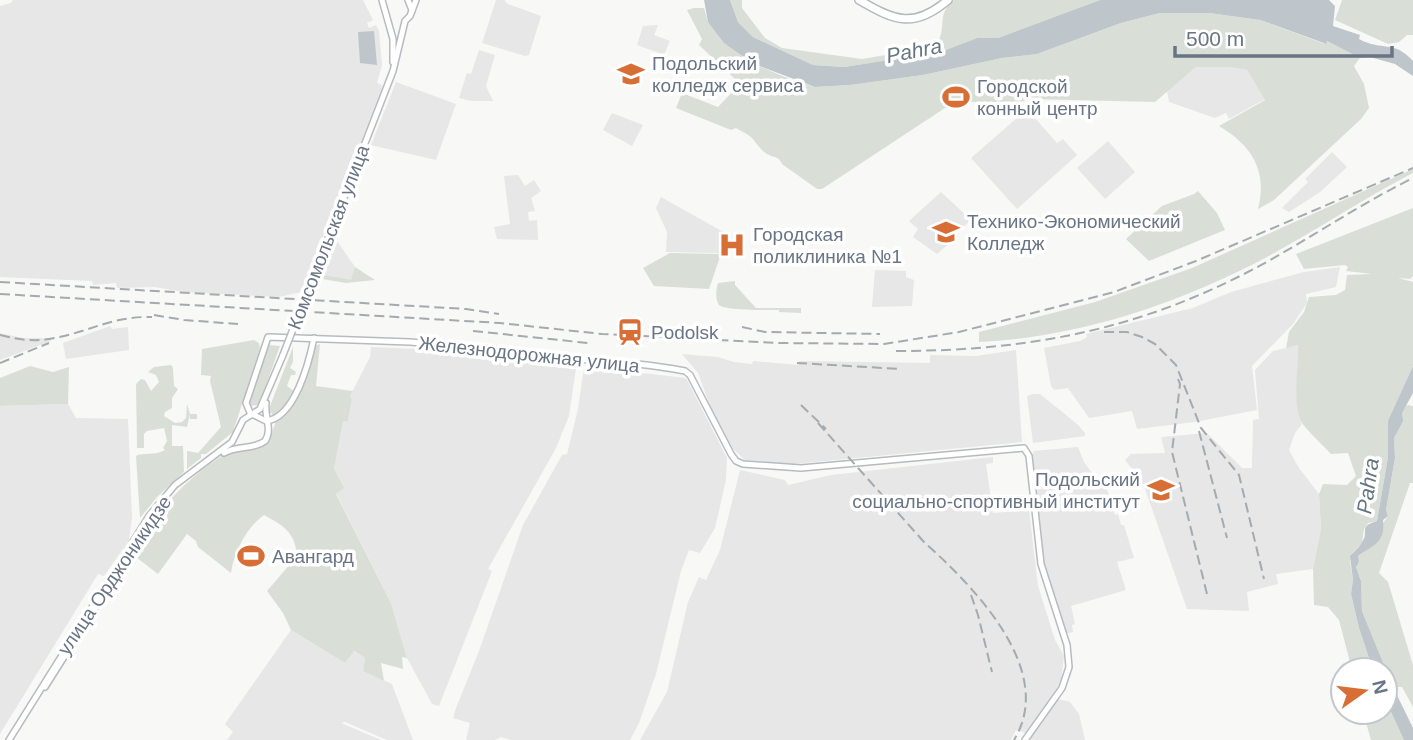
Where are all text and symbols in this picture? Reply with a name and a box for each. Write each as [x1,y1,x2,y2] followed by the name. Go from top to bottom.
[1175,14,1392,58] scale bar
[1186,27,1244,50] text: 500 m
[884,34,944,67] water label: Pahra
[652,53,804,96] place label: Подольский колледж сервиса
[616,59,646,89] school or university icon: Подольский колледж сервиса
[977,76,1098,119] place label: Городской конный центр
[941,82,971,112] sports icon: Городской конный центр
[284,142,374,332] street label: Комсомольская улица
[967,211,1181,254] place label: Технико-Экономический Колледж
[931,217,961,247] school or university icon: Технико-Экономический Колледж
[753,224,902,267] place label: Городская поликлиника №1
[717,230,747,260] hospital icon: Городская поликлиника №1
[615,317,645,347] station icon: Podolsk
[651,322,719,343] place label: Podolsk
[417,332,641,377] street label: Железнодорожная улица
[1352,457,1383,515] water label: Pahra
[852,469,1140,512] place label: Подольский социально-спортивный институт
[1146,475,1176,505] school or university icon: Подольский социально-спортивный институт
[53,492,175,659] street label: улица Орджоникидзе
[236,541,266,571] sports icon: Авангард
[272,546,354,567] place label: Авангард
[1329,656,1399,726] north arrow
[1368,678,1392,696] text: N

